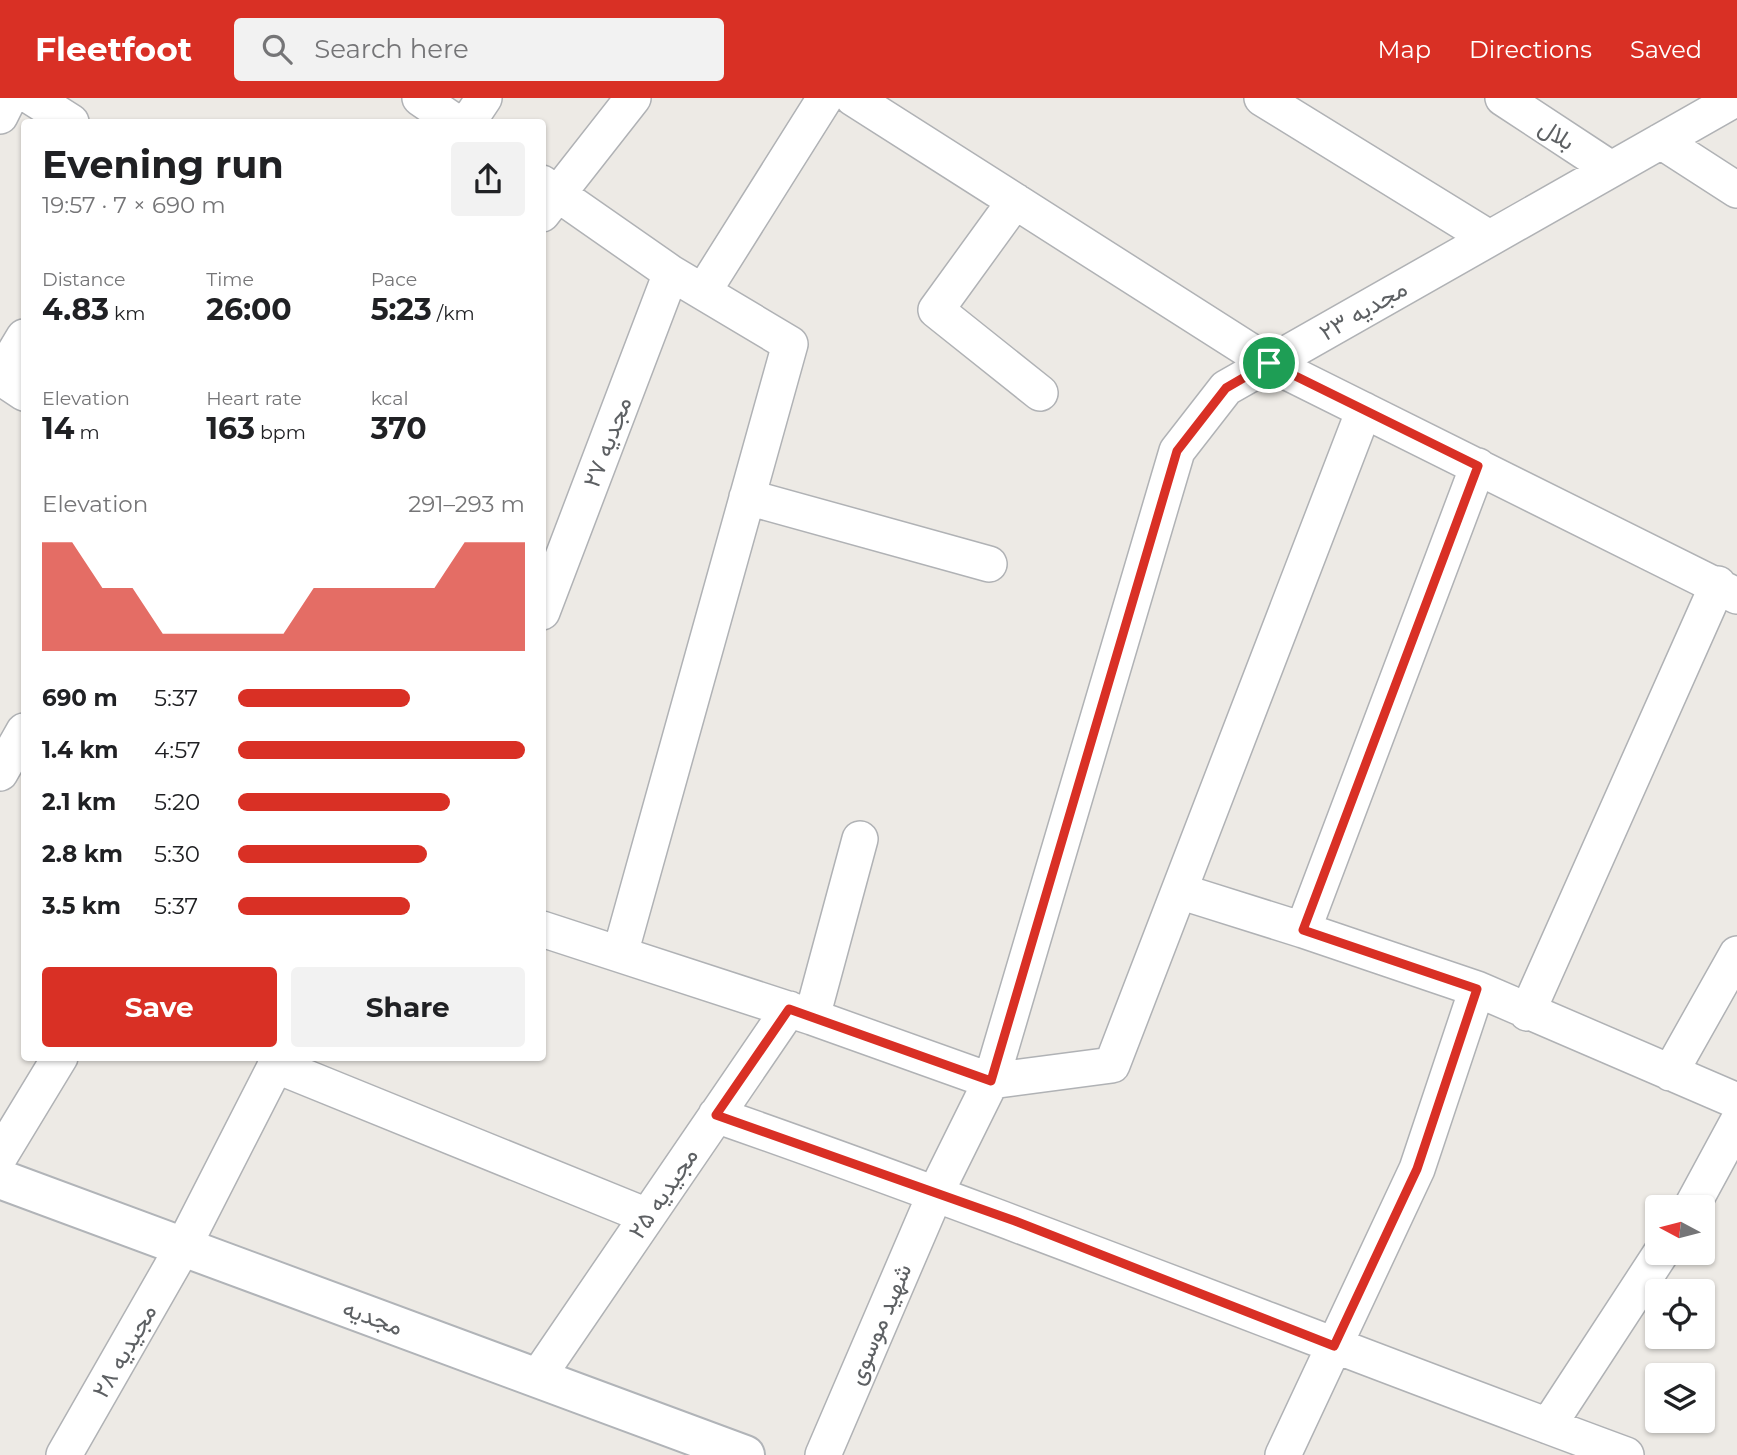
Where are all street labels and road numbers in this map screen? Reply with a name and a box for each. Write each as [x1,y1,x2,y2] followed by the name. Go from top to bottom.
[1534,112,1580,156] street label: بلال
[1314,273,1412,347] street label: مجدیه ۲۳
[576,393,638,491] street label: مجدیه ۲۷
[622,1142,704,1244] street label: مجیدیه ۲۵
[841,1259,918,1389] street label: شهید موسوی
[339,1293,407,1341] street label: مجدیه
[86,1299,162,1403] street label: مجیدیه ۲۸

